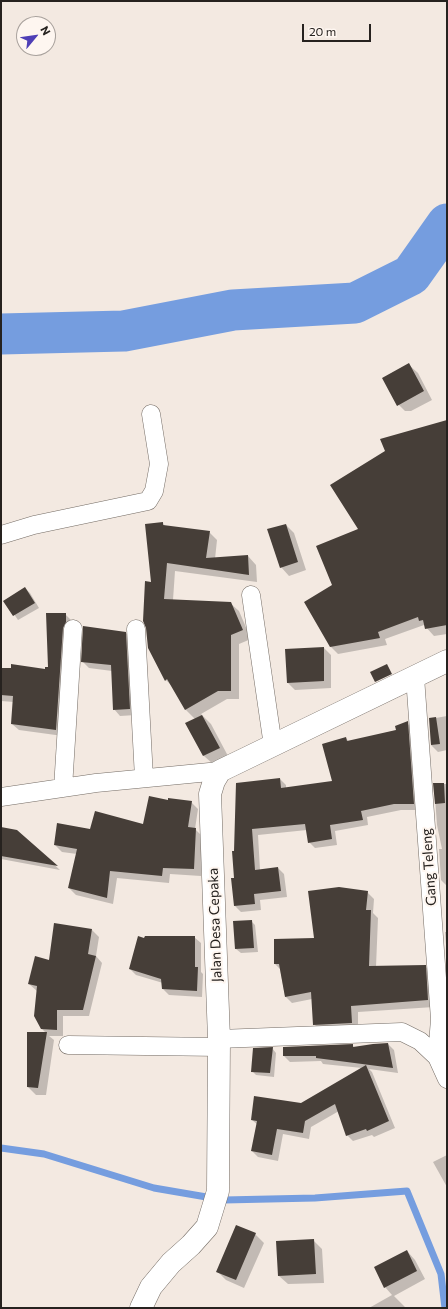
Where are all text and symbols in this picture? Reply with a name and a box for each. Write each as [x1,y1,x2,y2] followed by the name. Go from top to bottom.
[16,16,56,56] north arrow
[304,16,373,42] scale bar
[38,24,54,37] text: N
[309,24,336,38] text: 20 m
[418,828,440,906] street label: Gang Teleng
[205,867,225,983] street label: Jalan Desa Cepaka

